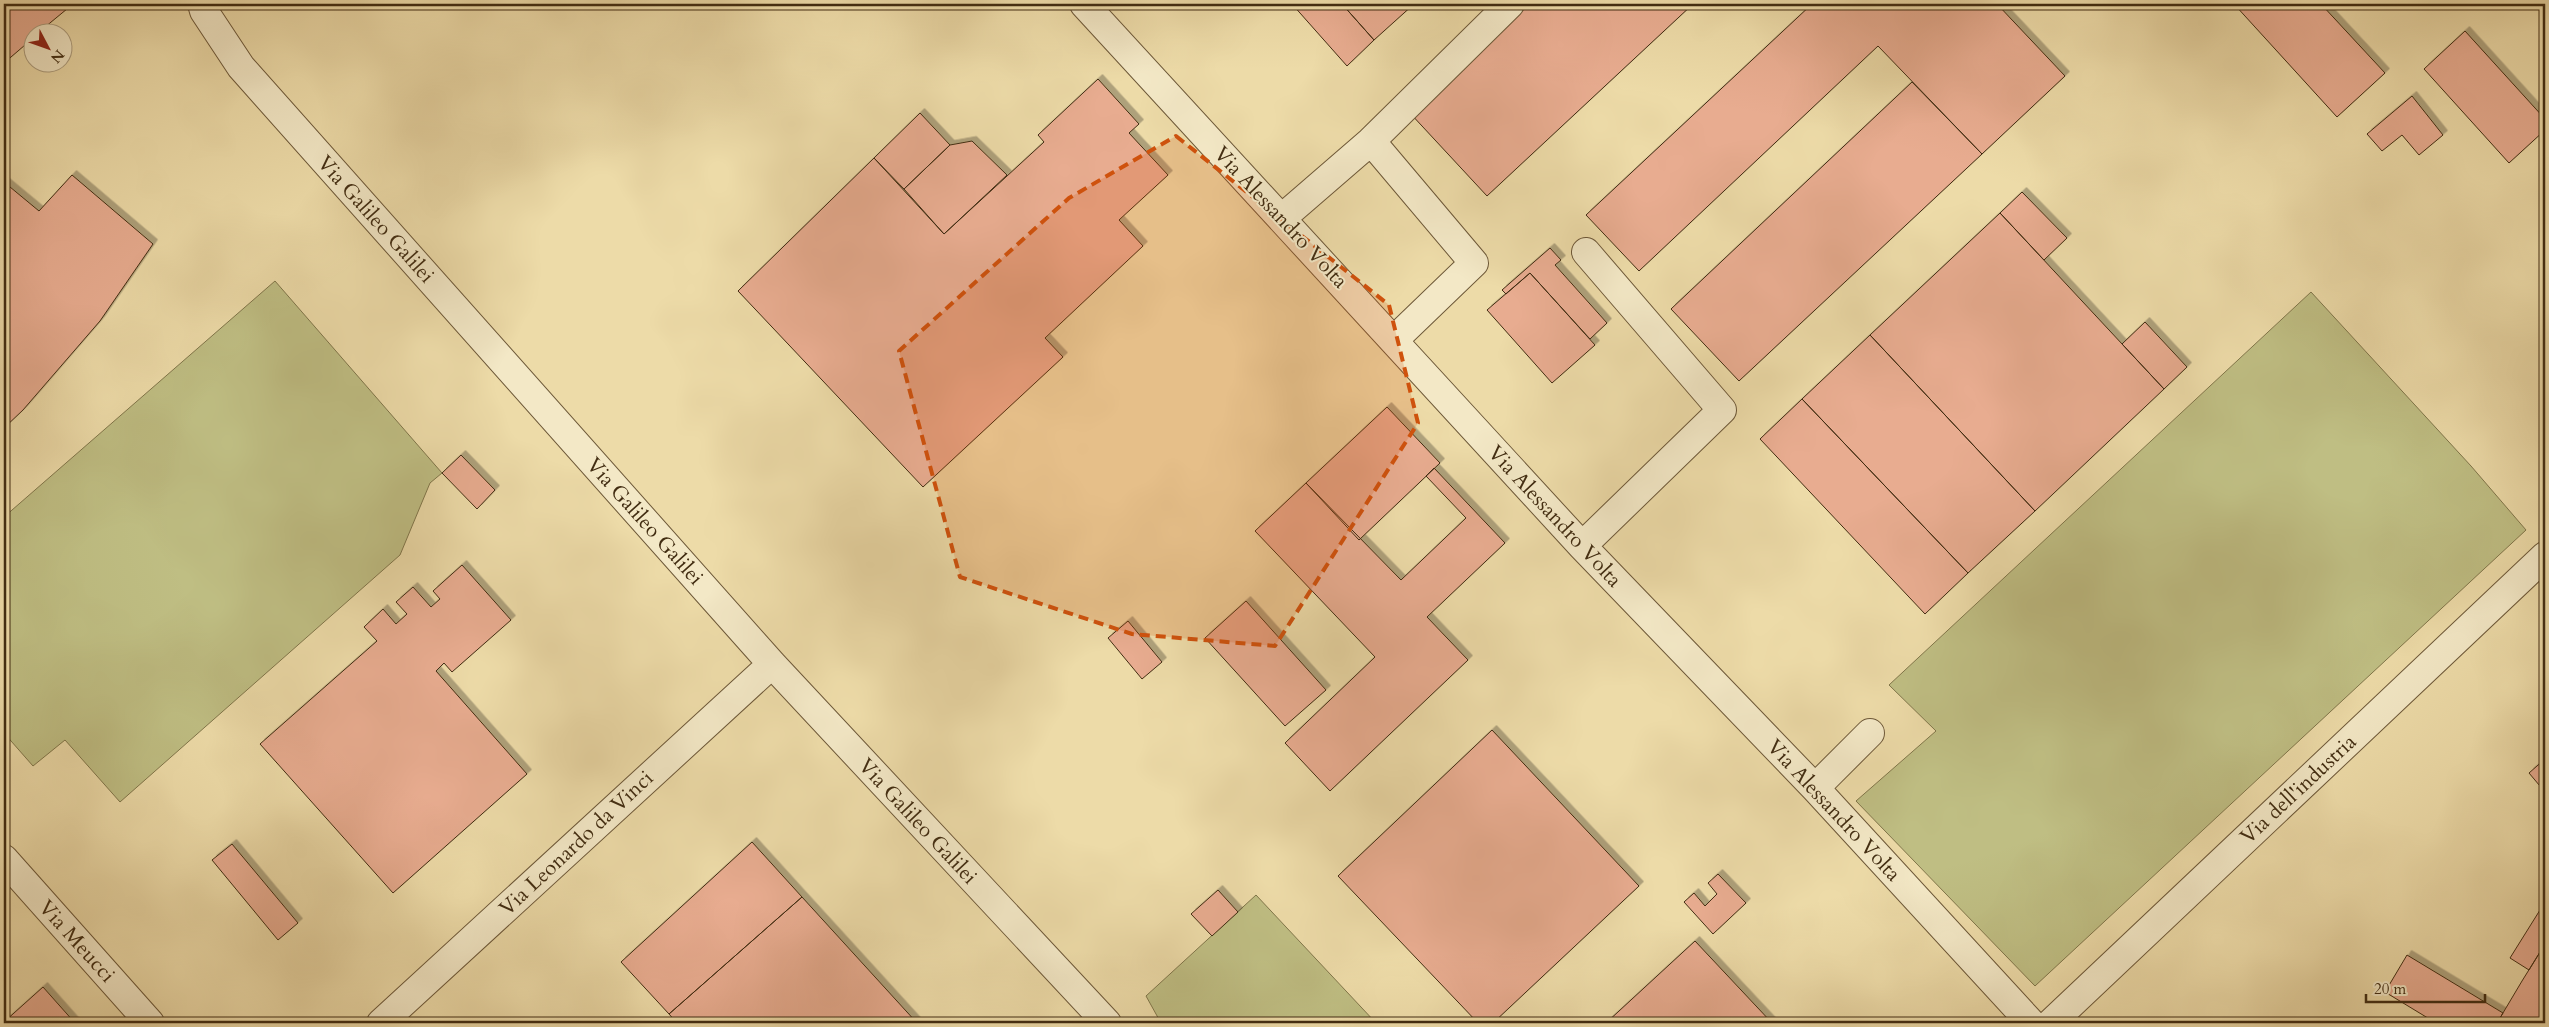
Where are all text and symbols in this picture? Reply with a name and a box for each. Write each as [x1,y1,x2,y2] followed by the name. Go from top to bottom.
[22,22,72,72] north arrow
[46,45,69,67] text: N
[1207,140,1354,295] street label: Via Alessandro Volta
[310,149,441,290] street label: Via Galileo Galilei
[1481,439,1628,594] street label: Via Alessandro Volta
[579,451,710,592] street label: Via Galileo Galilei
[2234,728,2363,851] street label: Via dell'industria
[1760,733,1907,888] street label: Via Alessandro Volta
[852,752,984,891] street label: Via Galileo Galilei
[493,764,660,923] street label: Via Leonardo da Vinci
[32,894,122,989] street label: Via Meucci
[2366,972,2485,1004] scale bar
[2374,979,2406,999] text: 20 m

